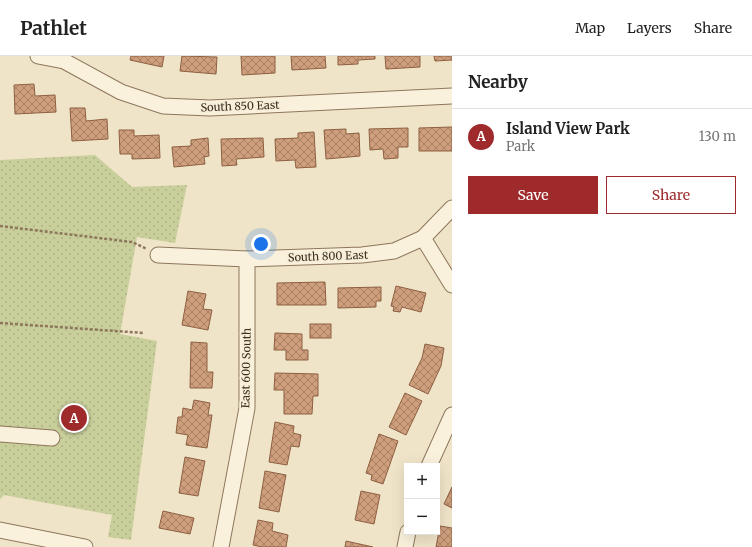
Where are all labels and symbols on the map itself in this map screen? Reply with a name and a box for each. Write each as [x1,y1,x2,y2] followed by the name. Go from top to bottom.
[200,98,280,114] street label: South 850 East
[251,234,271,254] your location
[288,248,369,264] street label: South 800 East
[238,327,254,408] street label: East 600 South
[61,403,87,433] pin: A

